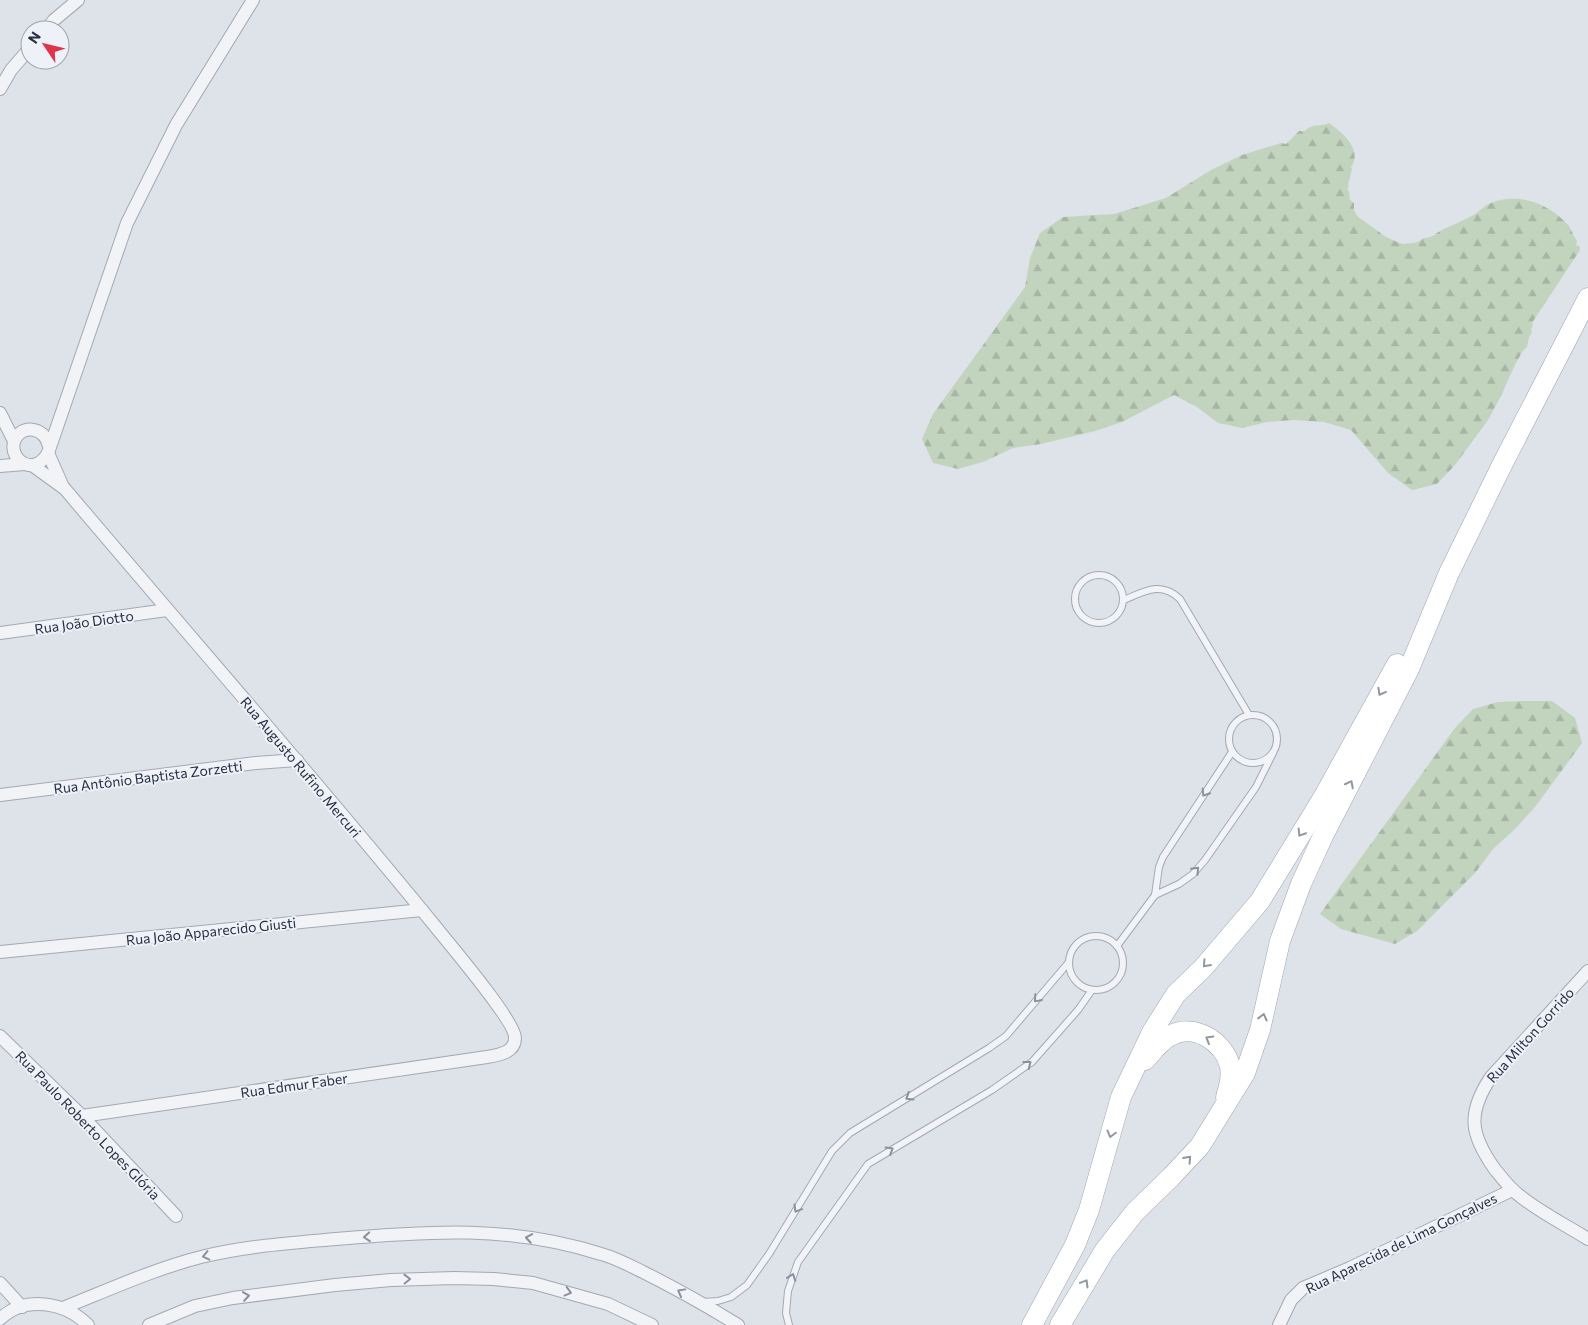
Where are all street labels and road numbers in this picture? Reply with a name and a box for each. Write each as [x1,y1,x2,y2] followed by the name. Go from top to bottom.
[33,607,135,637] street label: Rua João Diotto
[237,693,365,841] street label: Rua Augusto Rufino Mercuri
[53,757,243,797] street label: Rua Antônio Baptista Zorzetti
[125,914,297,948] street label: Rua João Apparecido Giusti
[1483,984,1577,1086] street label: Rua Milton Gorrido
[12,1047,164,1203] street label: Rua Paulo Roberto Lopes Glória
[239,1069,349,1101] street label: Rua Edmur Faber
[1303,1189,1499,1297] street label: Rua Aparecida de Lima Gonçalves

